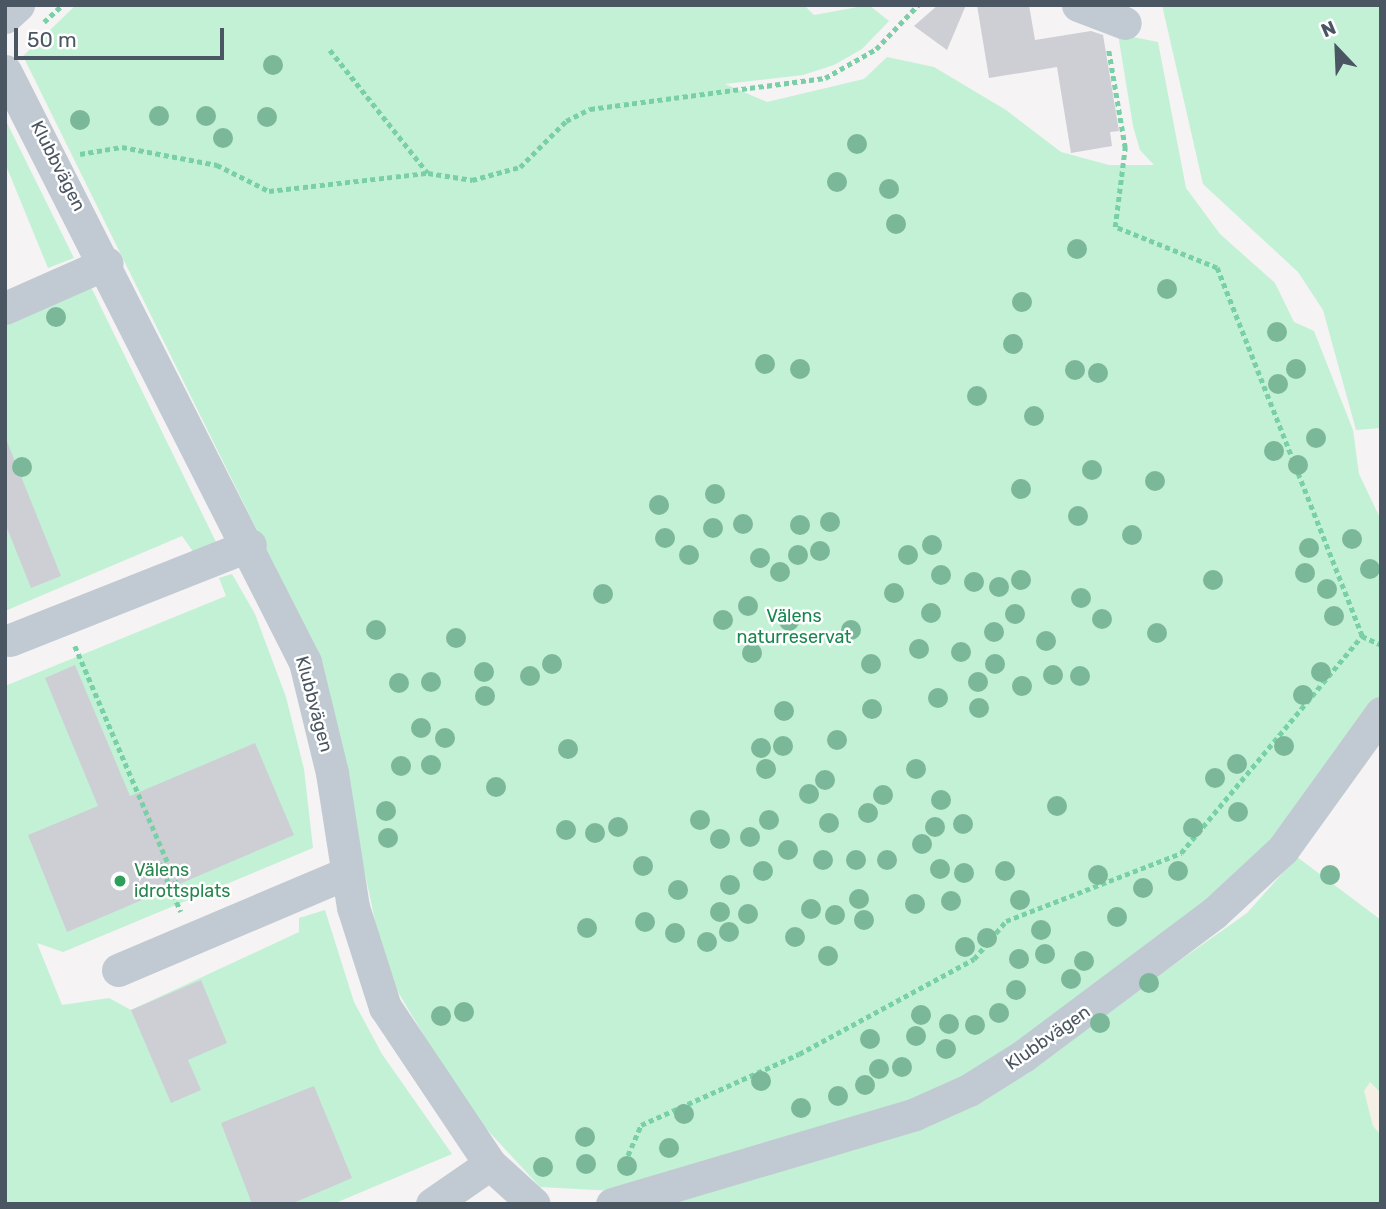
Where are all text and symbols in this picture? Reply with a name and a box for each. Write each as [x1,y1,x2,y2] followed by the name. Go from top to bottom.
[18,14,228,58] scale bar
[1302,14,1372,84] north arrow
[1318,16,1339,42] text: N
[27,27,77,52] text: 50 m
[26,117,90,215] street label: Klubbvägen
[737,606,851,648] park label: Välens naturreservat
[291,654,337,754] street label: Klubbvägen
[134,860,230,903] place label: Välens idrottsplats
[112,873,128,889] marker: Välens idrottsplats
[1002,1001,1094,1075] street label: Klubbvägen

